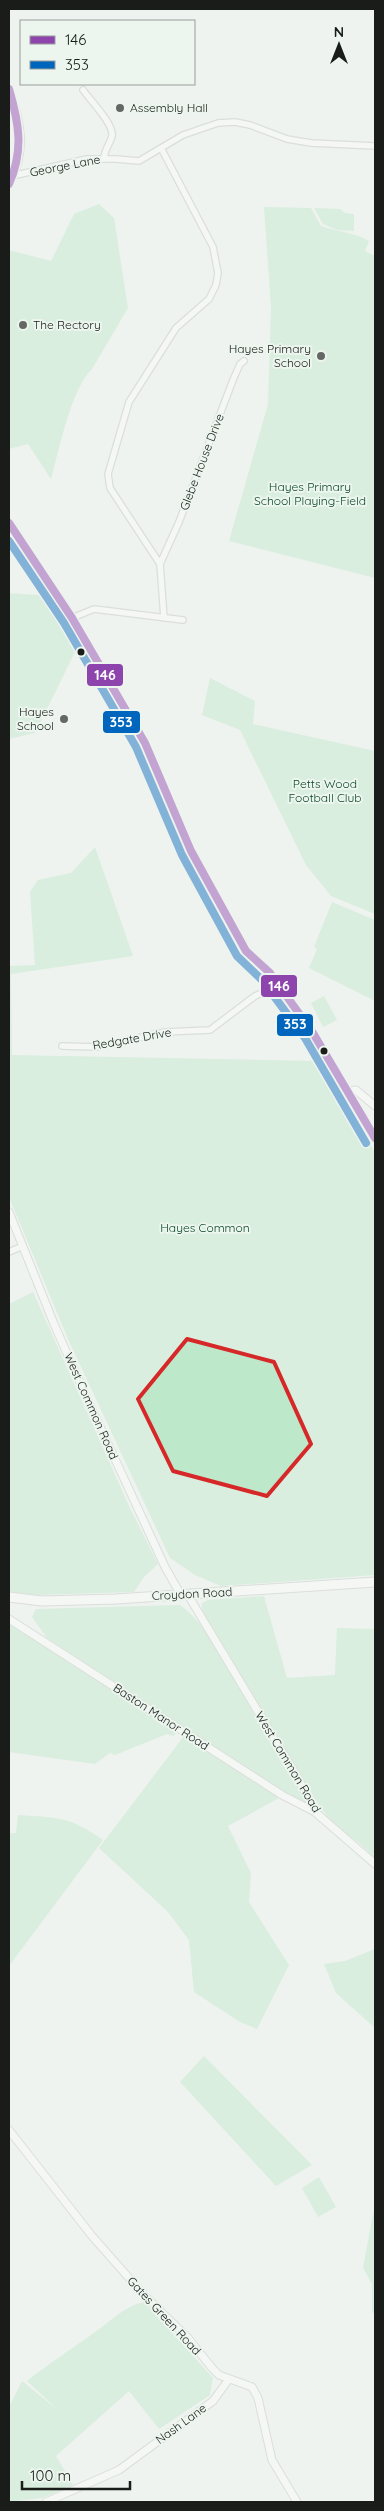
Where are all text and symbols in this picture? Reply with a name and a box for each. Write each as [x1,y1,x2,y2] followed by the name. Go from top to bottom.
[20,20,195,85] legend
[314,20,364,70] north arrow
[334,23,344,41] text: N
[65,30,86,49] text: 146
[65,55,89,74] text: 353
[130,100,208,115] place label: Assembly Hall
[114,102,126,114] marker: Assembly Hall
[28,151,102,180] street label: George Lane
[33,317,101,332] place label: The Rectory
[17,319,29,331] marker: The Rectory
[229,341,311,370] place label: Hayes Primary School
[315,350,327,362] marker: Hayes Primary School
[176,411,227,512] street label: Glebe House Drive
[254,479,366,508] park label: Hayes Primary School Playing-Field
[76,647,86,657] unlabelled marker
[86,663,124,687] line badge: 146
[94,666,116,684] text: 146
[17,704,54,733] place label: Hayes School
[102,710,141,734] line badge: 353
[58,713,70,725] marker: Hayes School
[109,713,133,731] text: 353
[288,776,362,805] park label: Petts Wood Football Club
[260,974,298,998] line badge: 146
[268,977,290,995] text: 146
[276,1013,314,1037] line badge: 353
[283,1015,307,1033] text: 353
[91,1024,173,1053] street label: Redgate Drive
[319,1046,329,1056] unlabelled marker
[160,1220,250,1235] park label: Hayes Common
[61,1350,122,1462] street label: West Common Road
[151,1584,233,1603] street label: Croydon Road
[111,1680,212,1753] street label: Baston Manor Road
[252,1708,325,1815] street label: West Common Road
[124,2273,205,2358] street label: Gates Green Road
[152,2400,209,2447] street label: Nash Lane
[22,2458,130,2490] scale bar
[30,2466,71,2485] text: 100 m

